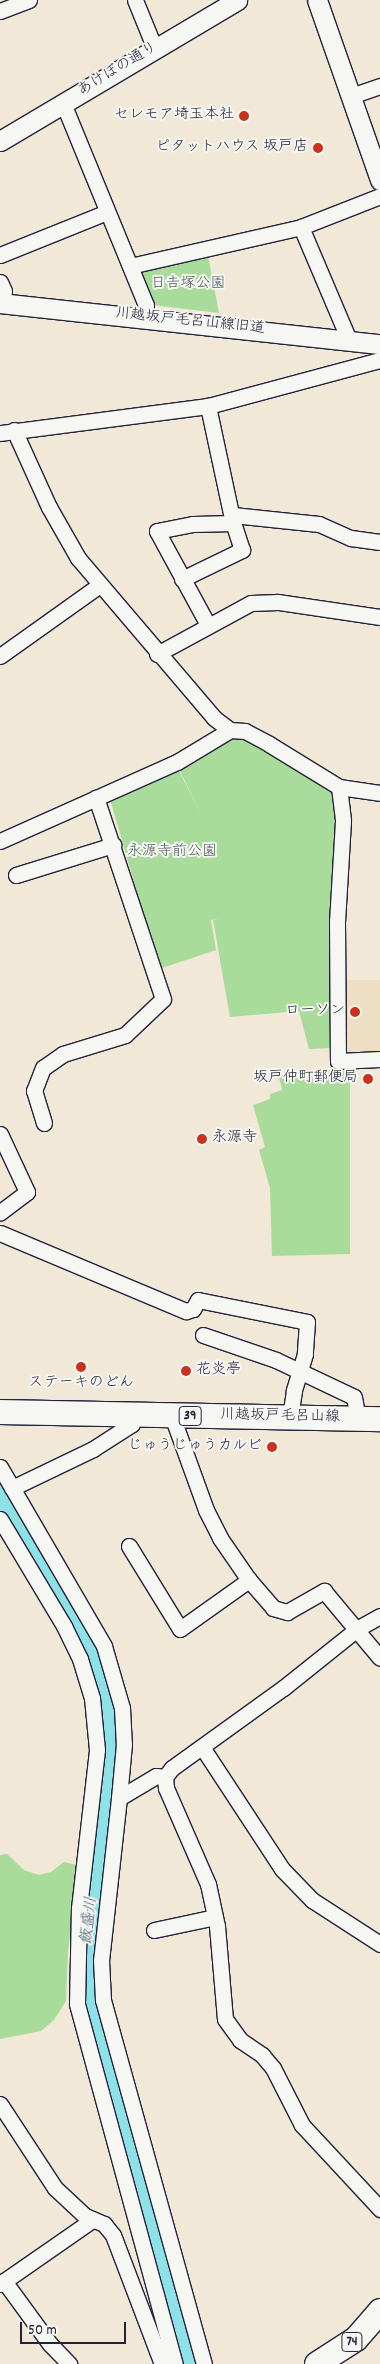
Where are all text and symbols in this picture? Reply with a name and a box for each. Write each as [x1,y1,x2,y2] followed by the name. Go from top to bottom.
[75,39,161,101] street label: あけぼの通り
[114,107,234,125] place label: セレモア埼玉本社
[238,110,250,122] marker: セレモア埼玉本社
[155,139,308,157] place label: ピタットハウス 坂戸店
[312,142,324,154] marker: ピタットハウス 坂戸店
[151,276,225,294] park label: 日𠮷塚公園
[114,305,266,339] street label: 川越坂戸毛呂山線旧道
[127,844,217,862] park label: 永源寺前公園
[285,1003,345,1021] place label: ローソン
[349,1006,361,1018] marker: ローソン
[253,1070,358,1088] place label: 坂戸仲町郵便局
[362,1073,374,1085] marker: 坂戸仲町郵便局
[212,1130,257,1148] place label: 永源寺
[196,1133,208,1145] marker: 永源寺
[75,1361,87,1373] marker: ステーキのどん
[196,1362,241,1380] place label: 花炎亭
[180,1365,192,1377] marker: 花炎亭
[29,1375,133,1393] place label: ステーキのどん
[178,1404,202,1428] road number: 39
[220,1407,340,1427] street label: 川越坂戸毛呂山線
[127,1438,262,1456] place label: じゅうじゅうカルビ
[266,1441,278,1453] marker: じゅうじゅうカルビ
[78,1896,102,1946] water label: 飯盛川
[22,2312,129,2344] scale bar
[28,2320,57,2342] text: 50 m
[341,2330,363,2354] road number: 74

